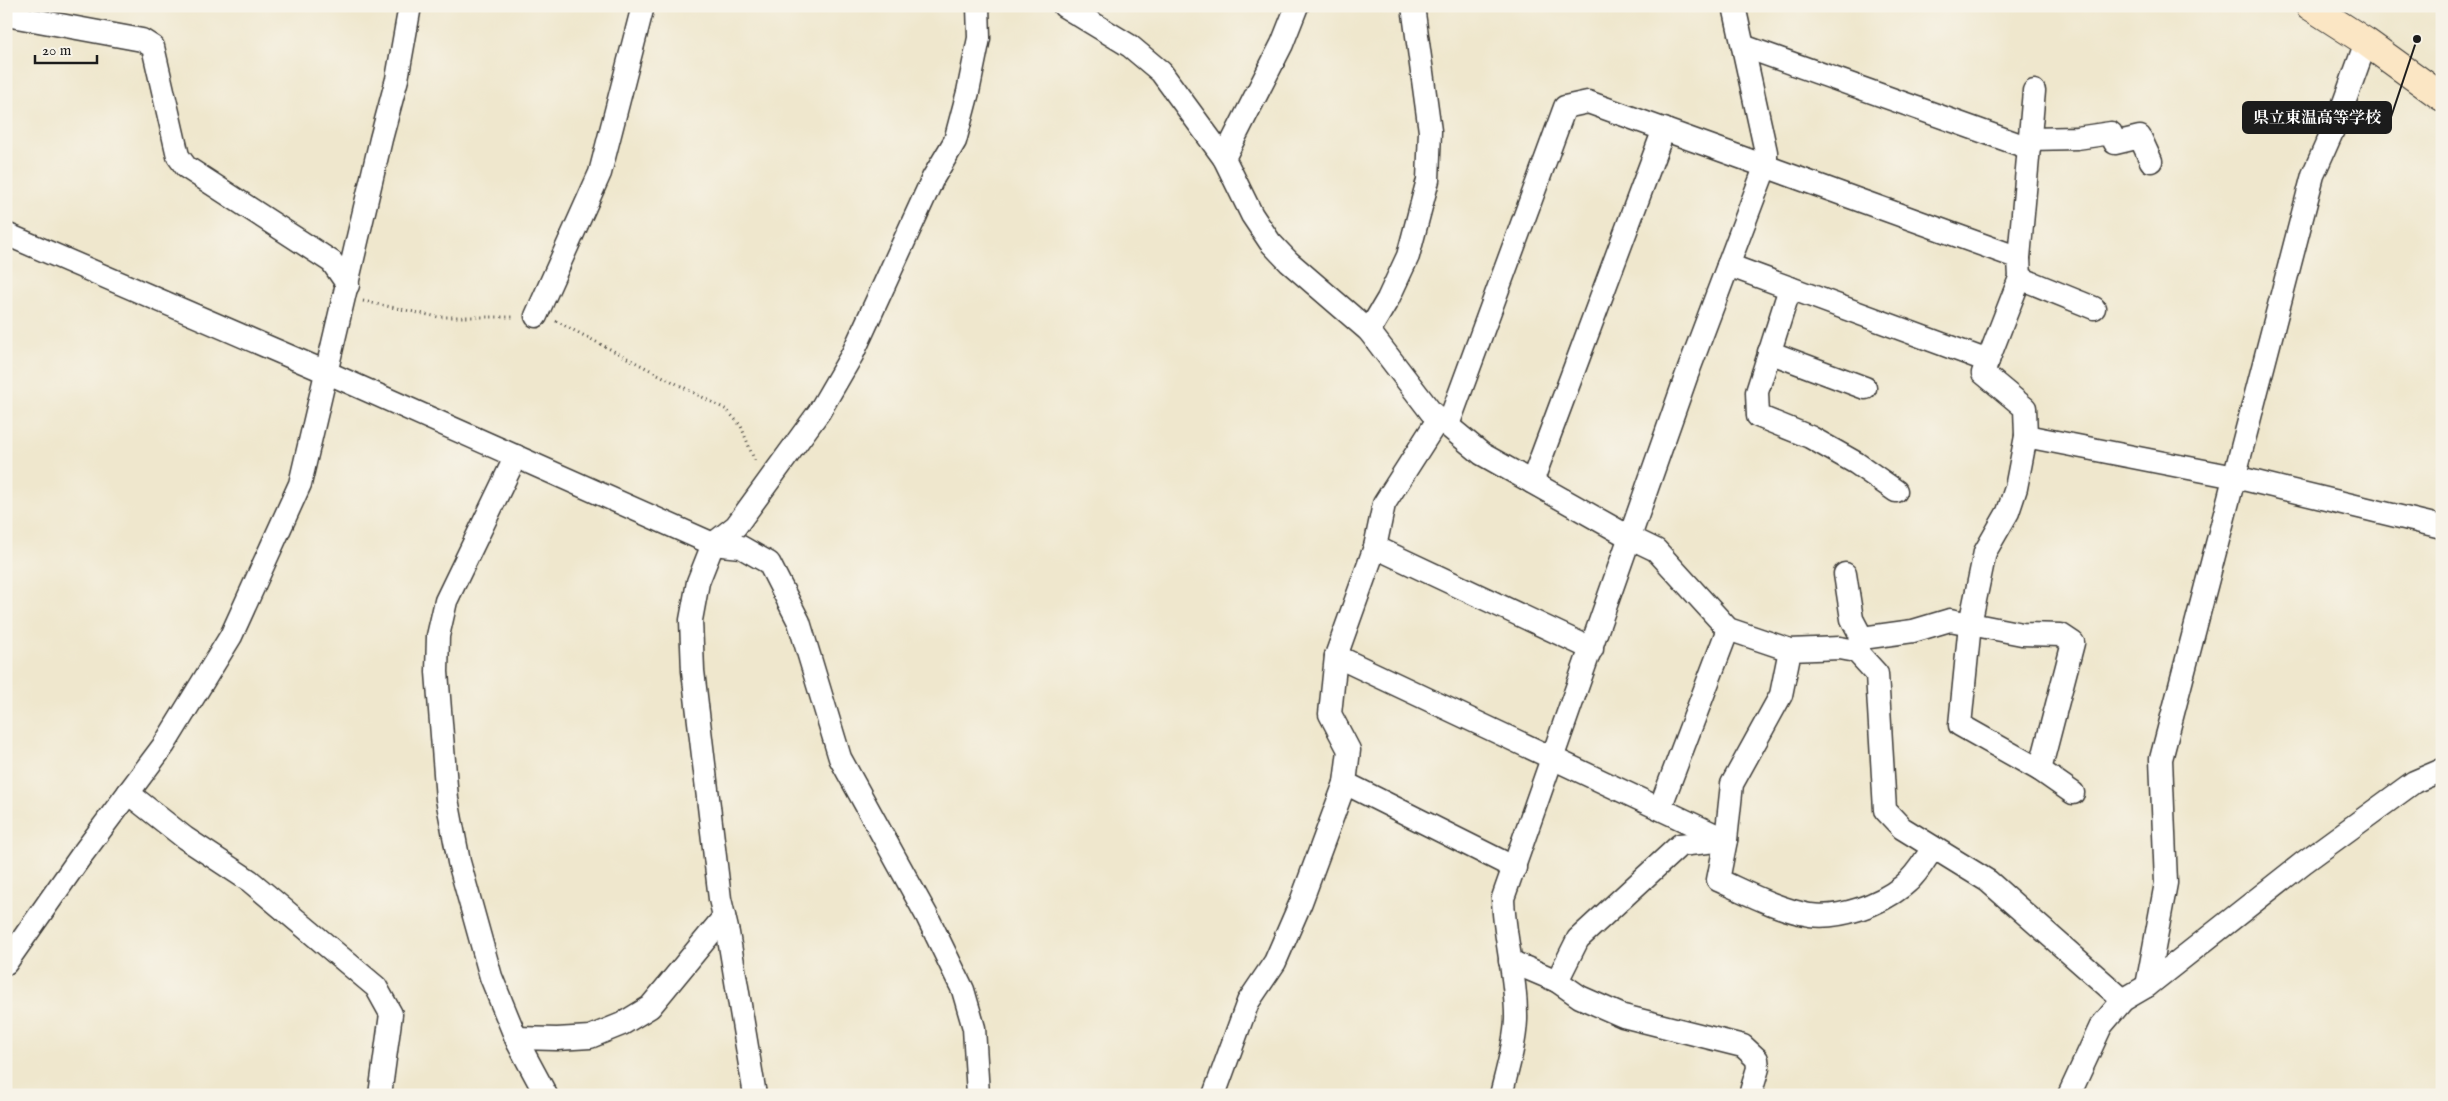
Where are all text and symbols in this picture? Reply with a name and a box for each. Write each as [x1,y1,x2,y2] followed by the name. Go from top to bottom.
[35,32,98,64] scale bar
[42,41,72,60] text: 20 m
[2243,102,2391,133] callout: 県立東温高等学校
[2253,109,2382,129] text: 県立東温高等学校

